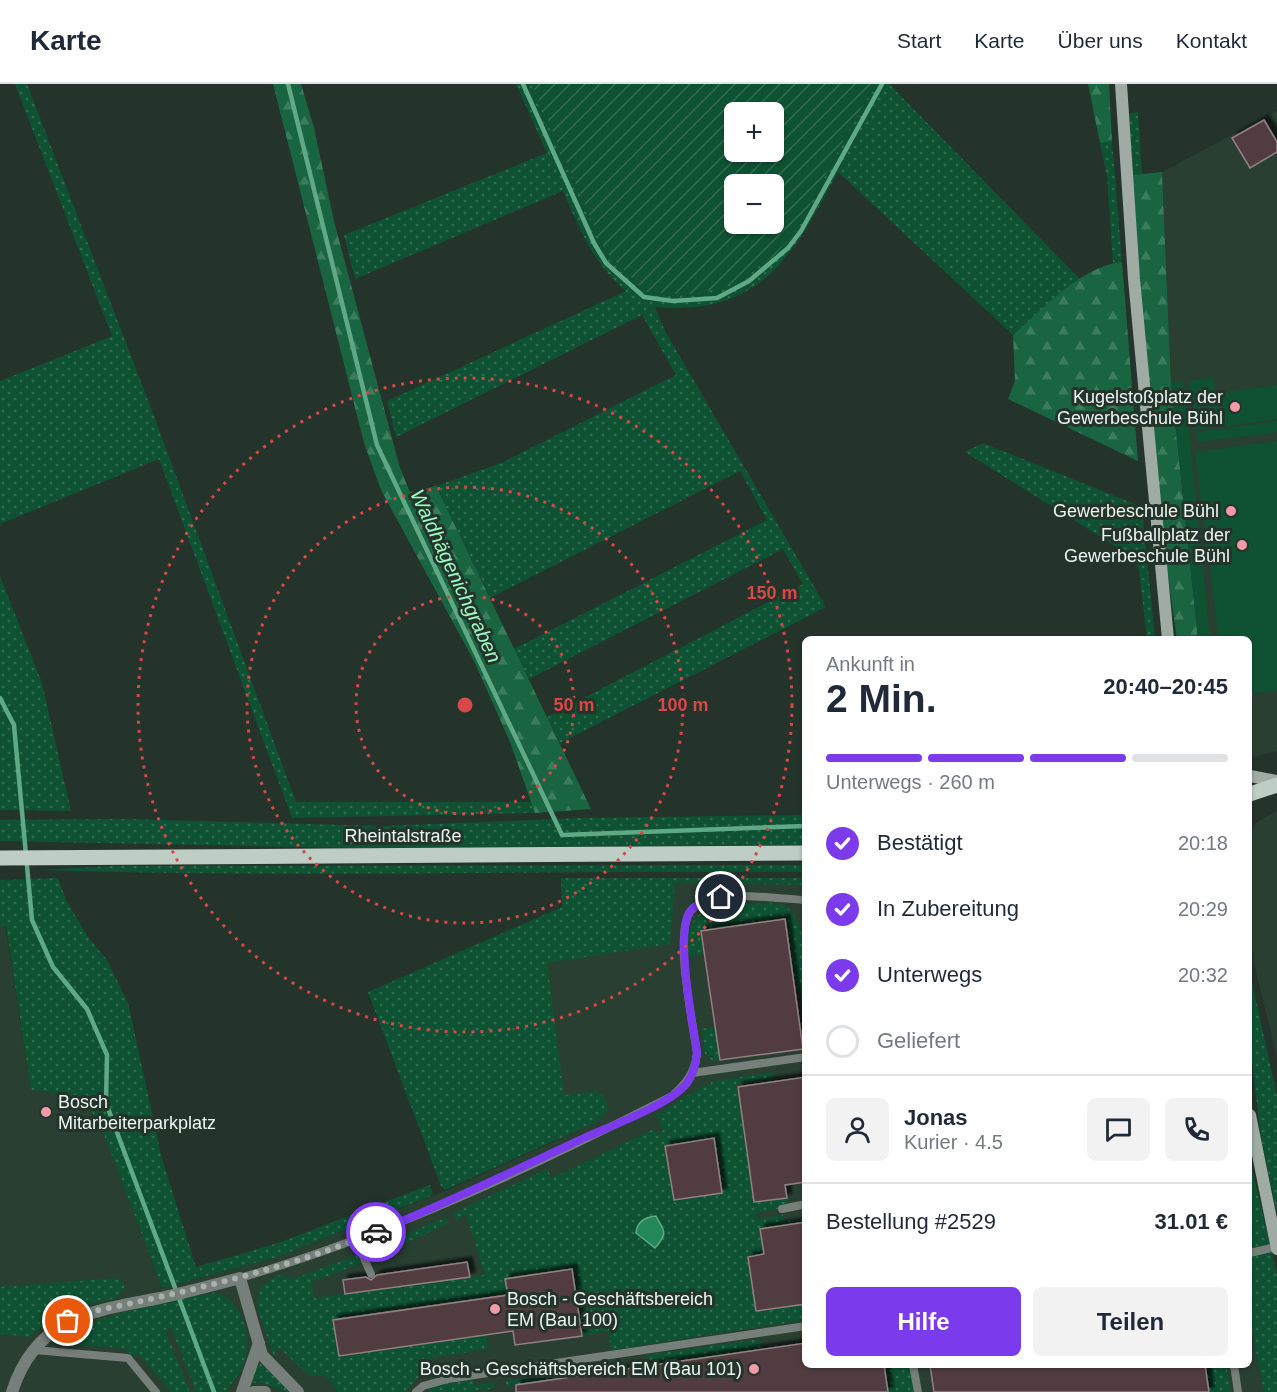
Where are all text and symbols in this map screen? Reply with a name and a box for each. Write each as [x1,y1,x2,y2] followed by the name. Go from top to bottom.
[30,25,102,56] text: Karte
[897,29,941,52] text: Start
[974,29,1025,52] text: Karte
[1058,29,1143,52] text: Über uns
[1176,29,1247,52] text: Kontakt
[724,102,784,234] map controls
[724,102,784,162] button: +
[724,174,784,234] button: −
[1057,387,1223,428] place label: Kugelstoßplatz der Gewerbeschule Bühl
[1228,400,1242,414] marker: Kugelstoßplatz der Gewerbeschule Bühl
[406,486,506,666] water label: Waldhägenichgraben
[1053,501,1219,521] place label: Gewerbeschule Bühl
[1224,504,1238,518] marker: Gewerbeschule Bühl
[1064,525,1230,566] place label: Fußballplatz der Gewerbeschule Bühl
[1235,538,1249,552] marker: Fußballplatz der Gewerbeschule Bühl
[746,583,798,603] text: 150 m
[826,653,915,675] text: Ankunft in
[1103,674,1228,699] text: 20:40–20:45
[826,677,937,720] text: 2 Min.
[455,695,475,715] centre of rings
[553,695,595,715] text: 50 m
[657,695,709,715] text: 100 m
[826,771,995,793] text: Unterwegs · 260 m
[344,826,462,846] street label: Rheintalstraße
[826,827,859,860] icon: check
[877,830,963,855] text: Bestätigt
[1178,832,1228,854] text: 20:18
[695,871,746,922] pin
[704,880,737,913] icon: home
[826,893,859,926] icon: check
[877,896,1019,921] text: In Zubereitung
[1178,898,1228,920] text: 20:29
[826,959,859,992] icon: check
[877,962,982,987] text: Unterwegs
[1178,964,1228,986] text: 20:32
[877,1028,960,1053] text: Geliefert
[58,1092,216,1133] place label: Bosch Mitarbeiterparkplatz
[826,1098,889,1161] button: person
[1087,1098,1150,1161] button: chat
[1165,1098,1228,1161] button: phone
[39,1105,53,1119] marker: Bosch Mitarbeiterparkplatz
[904,1105,968,1130] text: Jonas
[904,1131,1003,1153] text: Kurier · 4.5
[346,1202,406,1262] courier
[826,1209,996,1234] text: Bestellung #2529
[1155,1209,1228,1234] text: 31.01 €
[360,1216,393,1249] icon: car
[826,1287,1021,1356] button: Hilfe
[1033,1287,1228,1356] button: Teilen
[507,1289,713,1330] place label: Bosch - Geschäftsbereich EM (Bau 100)
[42,1295,93,1346] pin
[488,1302,502,1316] marker: Bosch - Geschäftsbereich EM (Bau 100)
[51,1304,84,1337] icon: bag
[420,1359,742,1379] place label: Bosch - Geschäftsbereich EM (Bau 101)
[747,1362,761,1376] marker: Bosch - Geschäftsbereich EM (Bau 101)

